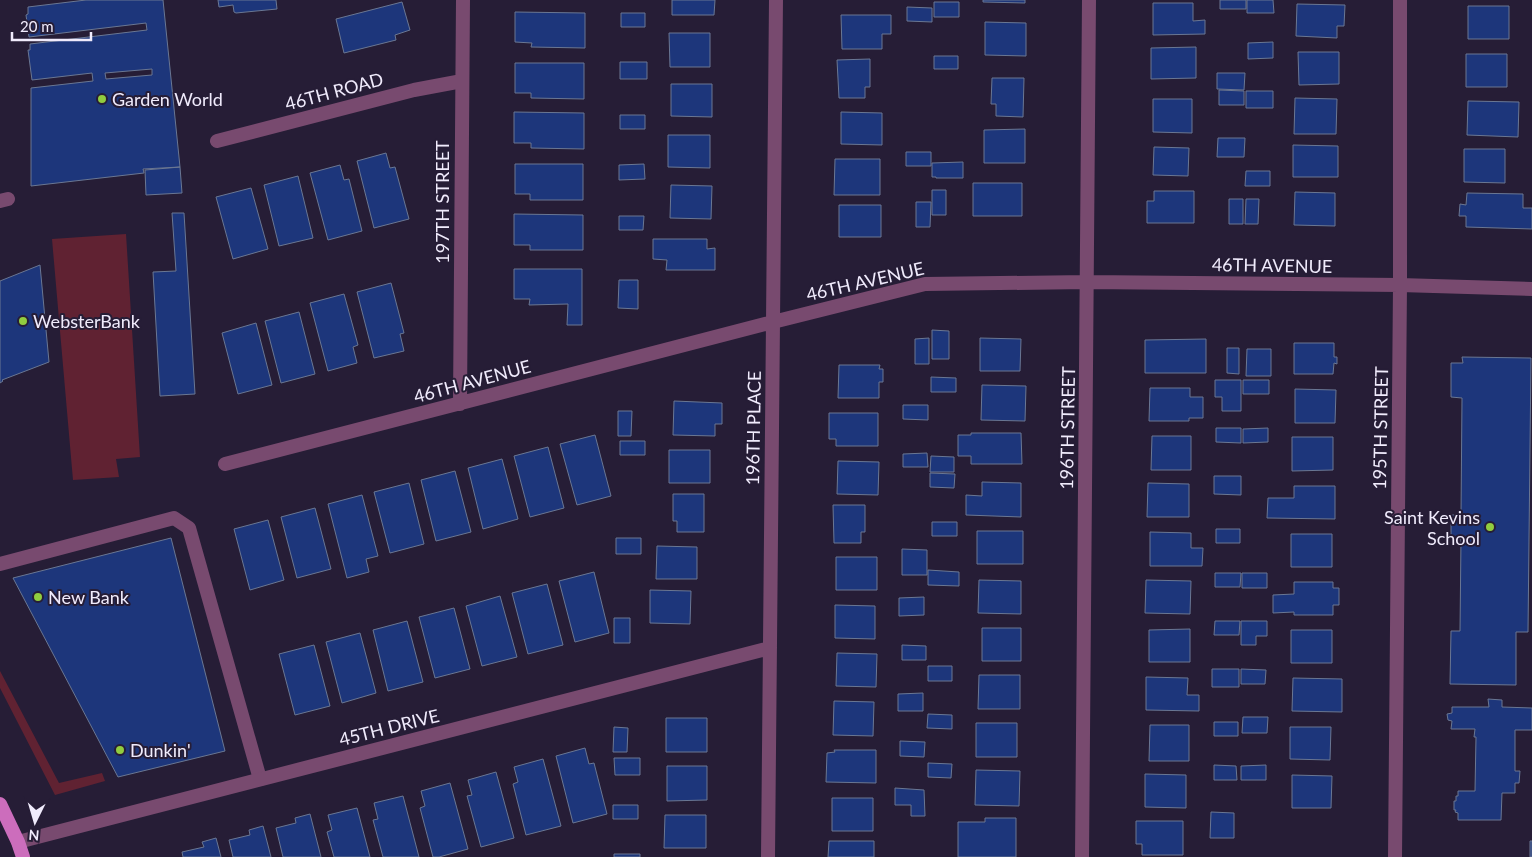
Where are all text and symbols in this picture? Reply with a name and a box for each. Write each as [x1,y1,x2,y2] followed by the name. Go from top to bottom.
[12,10,91,42] scale bar
[20,17,54,35] text: 20 m
[282,67,386,115] street label: 46TH ROAD
[112,88,223,110] place label: Garden World
[96,93,108,105] marker: Garden World
[431,140,453,264] street label: 197TH STREET
[1212,253,1332,277] street label: 46TH AVENUE
[804,257,926,305] street label: 46TH AVENUE
[33,310,141,332] place label: WebsterBank
[17,315,29,327] marker: WebsterBank
[411,355,533,407] street label: 46TH AVENUE
[1055,366,1079,490] street label: 196TH STREET
[1368,366,1392,490] street label: 195TH STREET
[741,371,765,485] street label: 196TH PLACE
[1384,506,1480,549] place label: Saint Kevins School
[1484,521,1496,533] marker: Saint Kevins School
[48,586,130,608] place label: New Bank
[32,591,44,603] marker: New Bank
[337,704,441,750] street label: 45TH DRIVE
[130,739,191,761] place label: Dunkin'
[114,744,126,756] marker: Dunkin'
[10,797,60,847] north arrow
[28,827,40,844] text: N

